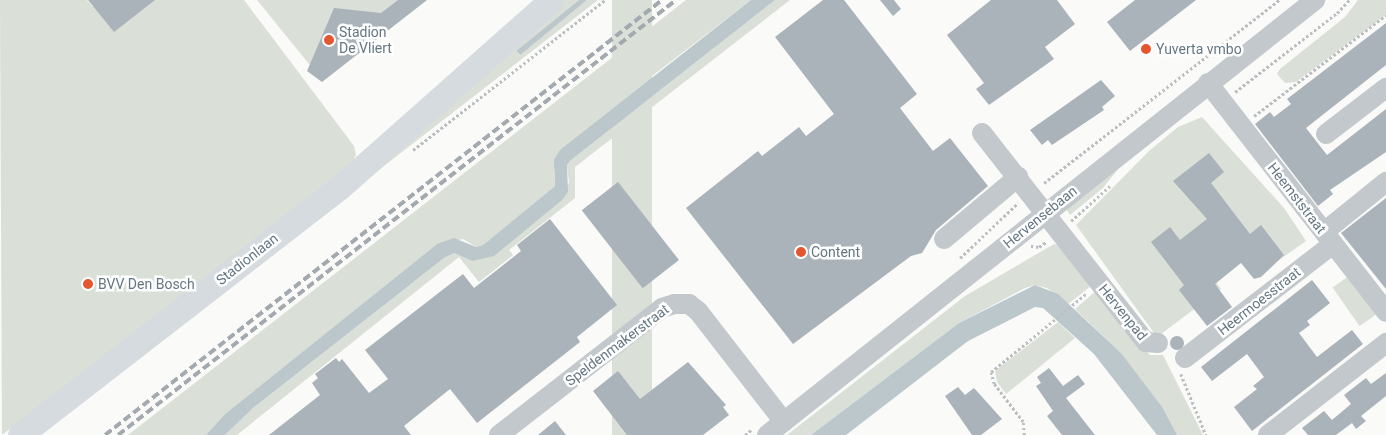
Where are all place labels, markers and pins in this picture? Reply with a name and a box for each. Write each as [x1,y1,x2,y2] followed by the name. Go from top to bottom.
[339,24,392,56] place label: Stadion De Vliert
[323,34,335,46] marker: Stadion De Vliert
[1156,41,1242,57] place label: Yuverta vmbo
[1140,43,1152,55] marker: Yuverta vmbo
[811,244,860,260] place label: Content
[795,246,807,258] marker: Content
[98,276,195,292] place label: BVV Den Bosch
[82,278,94,290] marker: BVV Den Bosch

